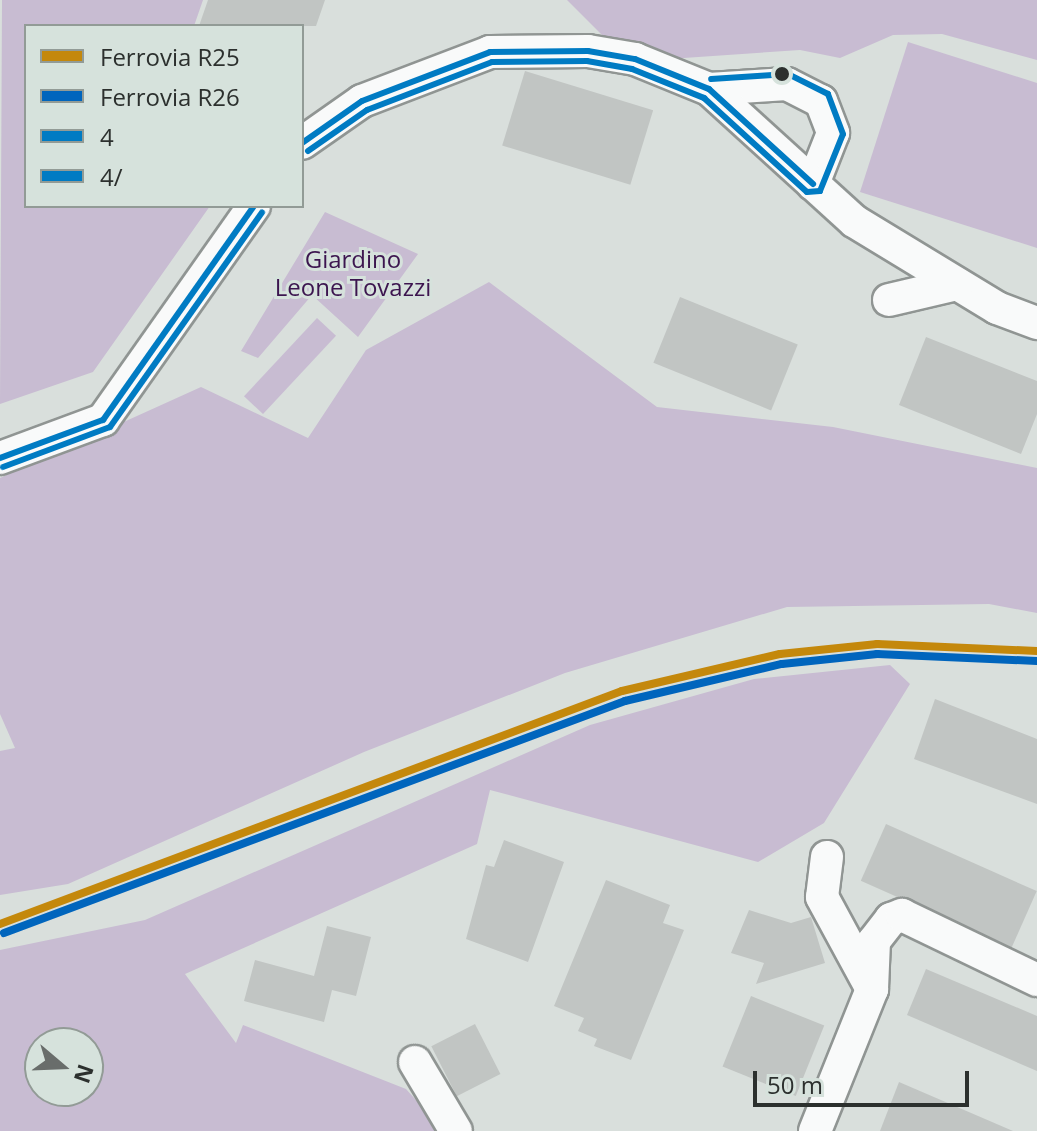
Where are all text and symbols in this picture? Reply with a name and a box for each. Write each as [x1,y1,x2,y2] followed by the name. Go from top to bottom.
[24,24,304,208] legend
[100,40,240,73] text: Ferrovia R25
[774,66,790,82] unlabelled marker
[100,80,240,113] text: Ferrovia R26
[100,120,114,153] text: 4
[100,160,123,193] text: 4/
[275,245,431,301] park label: Giardino Leone Tovazzi
[24,1027,104,1107] north arrow
[757,1055,973,1105] scale bar
[68,1061,102,1087] text: N
[767,1068,823,1101] text: 50 m

